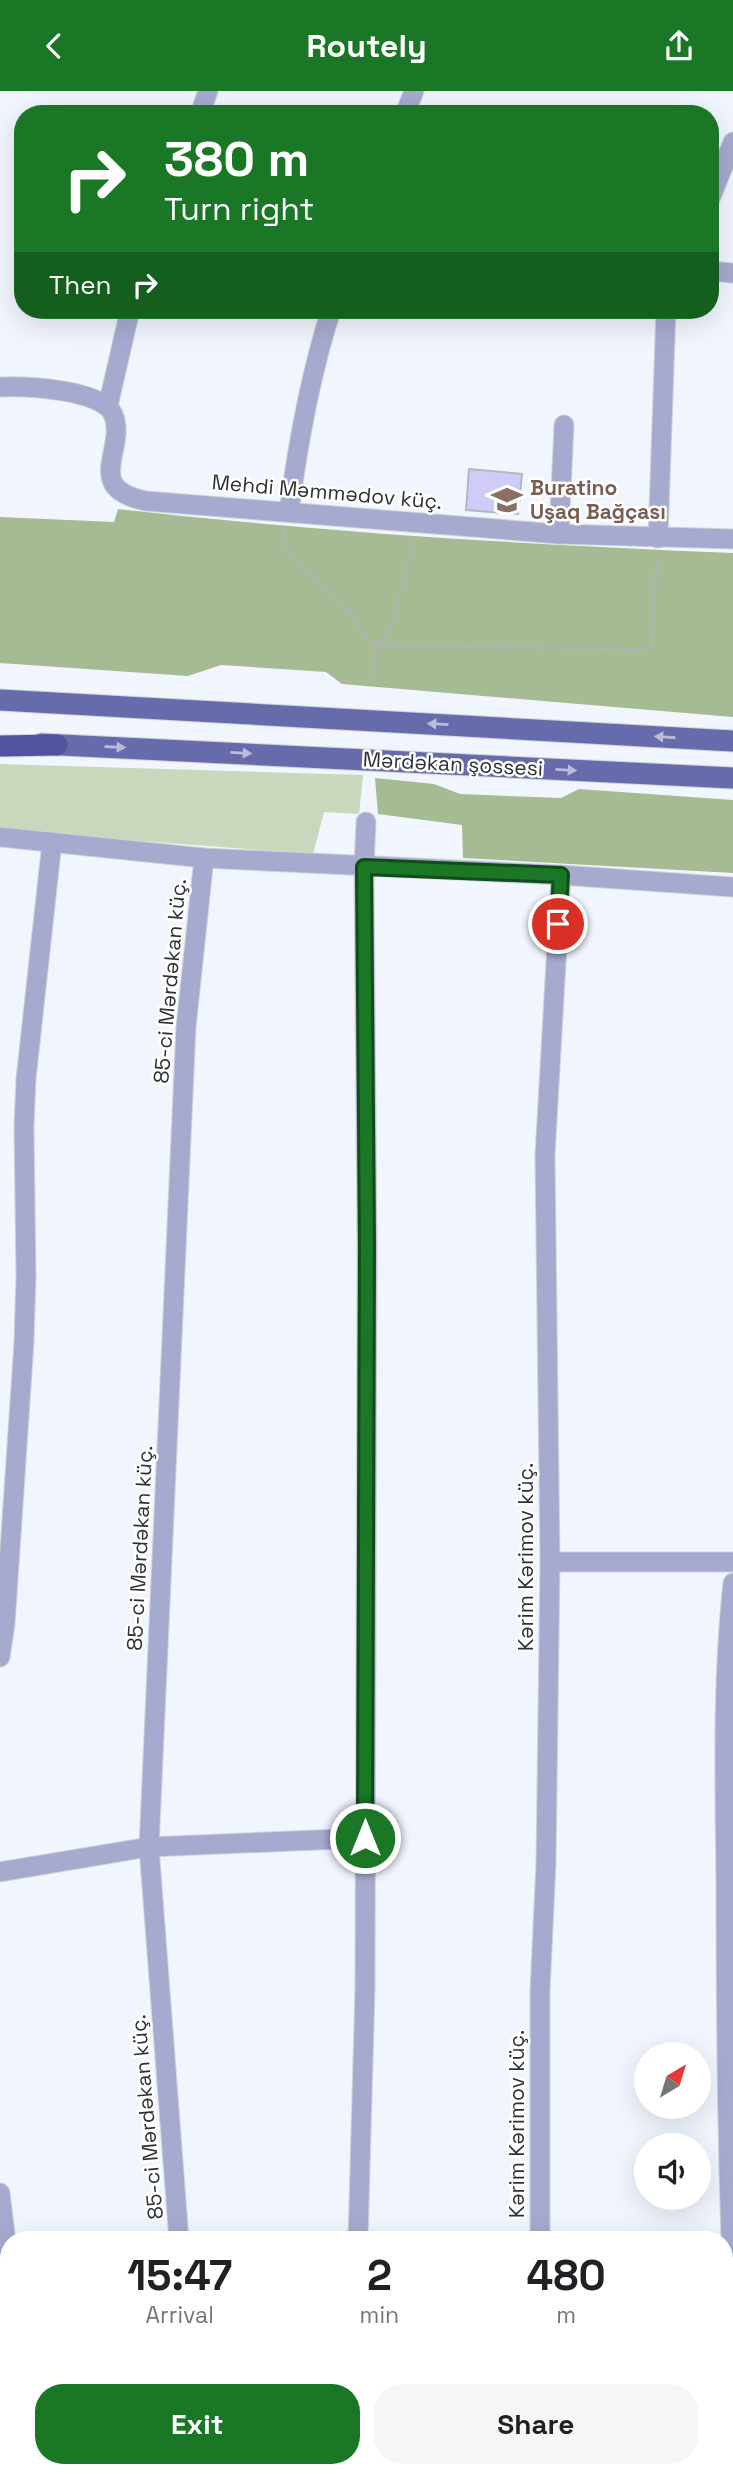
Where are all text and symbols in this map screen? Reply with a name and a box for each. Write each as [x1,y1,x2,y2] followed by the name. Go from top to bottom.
[306,26,427,66] text: Routely
[35,27,73,65] icon: back
[660,27,698,65] icon: share
[164,128,309,190] text: 380 m
[49,133,140,224] icon: right
[164,189,314,229] text: Turn right
[126,266,164,304] icon: right
[49,268,112,302] text: Then
[211,468,443,515] street label: Mehdi Məmmədov küç.
[530,474,666,525] place label: Buratino Uşaq Bağçası
[490,483,524,517] school or university icon: Buratino Uşaq Bağçası
[427,718,449,729] one-way arrow
[654,731,676,742] one-way arrow
[104,742,126,753] one-way arrow
[362,745,544,782] street label: Mərdəkan şossesi
[230,748,252,759] one-way arrow
[555,765,577,776] one-way arrow
[147,877,192,1085] street label: 85-ci Mərdəkan küç.
[528,894,588,954] pin
[539,905,577,943] icon: arrive
[121,1445,158,1651] street label: 85-ci Mərdəkan küç.
[512,1463,539,1651] street label: Kərim Kərimov küç.
[328,1801,402,1875] position arrow
[124,2013,169,2221] street label: 85-ci Mərdəkan küç.
[503,2030,530,2218] street label: Kərim Kərimov küç.
[634,2042,710,2119] north arrow
[634,2042,711,2210] map controls
[634,2133,711,2210] button: sound
[127,2249,232,2302] text: 15:47
[367,2249,392,2302] text: 2
[526,2249,606,2302] text: 480
[146,2300,214,2330] text: Arrival
[360,2300,399,2330] text: min
[556,2300,576,2330] text: m
[35,2384,360,2464] button: Exit
[374,2384,698,2464] button: Share

